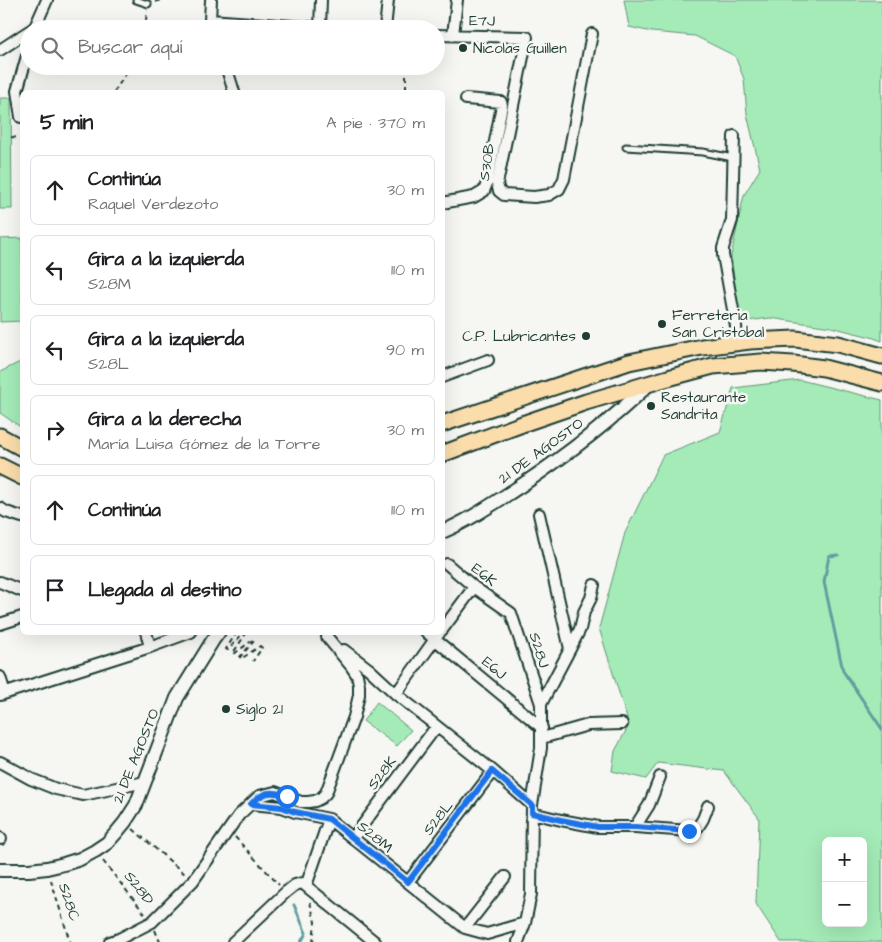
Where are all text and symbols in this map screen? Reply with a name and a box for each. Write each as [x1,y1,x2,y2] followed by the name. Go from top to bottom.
[469,10,495,32] street label: E7J
[20,20,445,75] search box
[38,34,66,62] icon: search
[78,34,182,61] text: Buscar aquí
[473,38,567,59] place label: Nicolas Guillen
[457,42,469,54] marker: Nicolas Guillen
[40,108,93,137] text: 5 min
[326,112,425,134] text: A pie · 370 m
[474,142,500,182] street label: S30B
[88,166,161,193] text: Continúa
[41,176,69,204] icon: ahead
[387,179,424,201] text: 30 m
[88,193,218,215] text: Raquel Verdezoto
[88,246,244,273] text: Gira a la izquierda
[41,256,69,284] icon: left
[391,259,424,281] text: 110 m
[88,273,131,295] text: S28M
[672,305,764,343] place label: Ferreteria San Cristobal
[656,318,668,330] marker: Ferreteria San Cristobal
[88,326,244,353] text: Gira a la izquierda
[462,326,576,347] place label: C.P. Lubricantes
[580,330,592,342] marker: C.P. Lubricantes
[41,336,69,364] icon: left
[386,339,424,361] text: 90 m
[88,353,129,375] text: S28L
[661,387,746,425] place label: Restaurante Sandrita
[645,400,657,412] marker: Restaurante Sandrita
[88,406,241,433] text: Gira a la derecha
[494,413,588,489] street label: 21 DE AGOSTO
[41,416,69,444] icon: right
[387,419,424,441] text: 30 m
[88,433,321,455] text: María Luisa Gómez de la Torre
[41,496,69,524] icon: ahead
[88,497,161,524] text: Continúa
[391,499,424,521] text: 110 m
[467,558,501,592] street label: E6K
[41,576,69,604] icon: arrive
[88,577,241,604] text: Llegada al destino
[523,630,555,670] street label: S28J
[477,652,511,685] street label: E6J
[236,699,283,721] place label: Siglo 21
[220,703,232,715] marker: Siglo 21
[107,706,165,806] street label: 21 DE AGOSTO
[362,752,402,794] street label: S28K
[276,785,299,808] route start
[418,796,458,840] street label: S28L
[353,816,397,858] street label: S28M
[678,820,701,843] route end
[822,837,867,927] map controls
[822,837,867,882] button: +
[119,867,159,910] street label: S28D
[53,880,85,924] street label: S28C
[822,882,867,927] button: −

